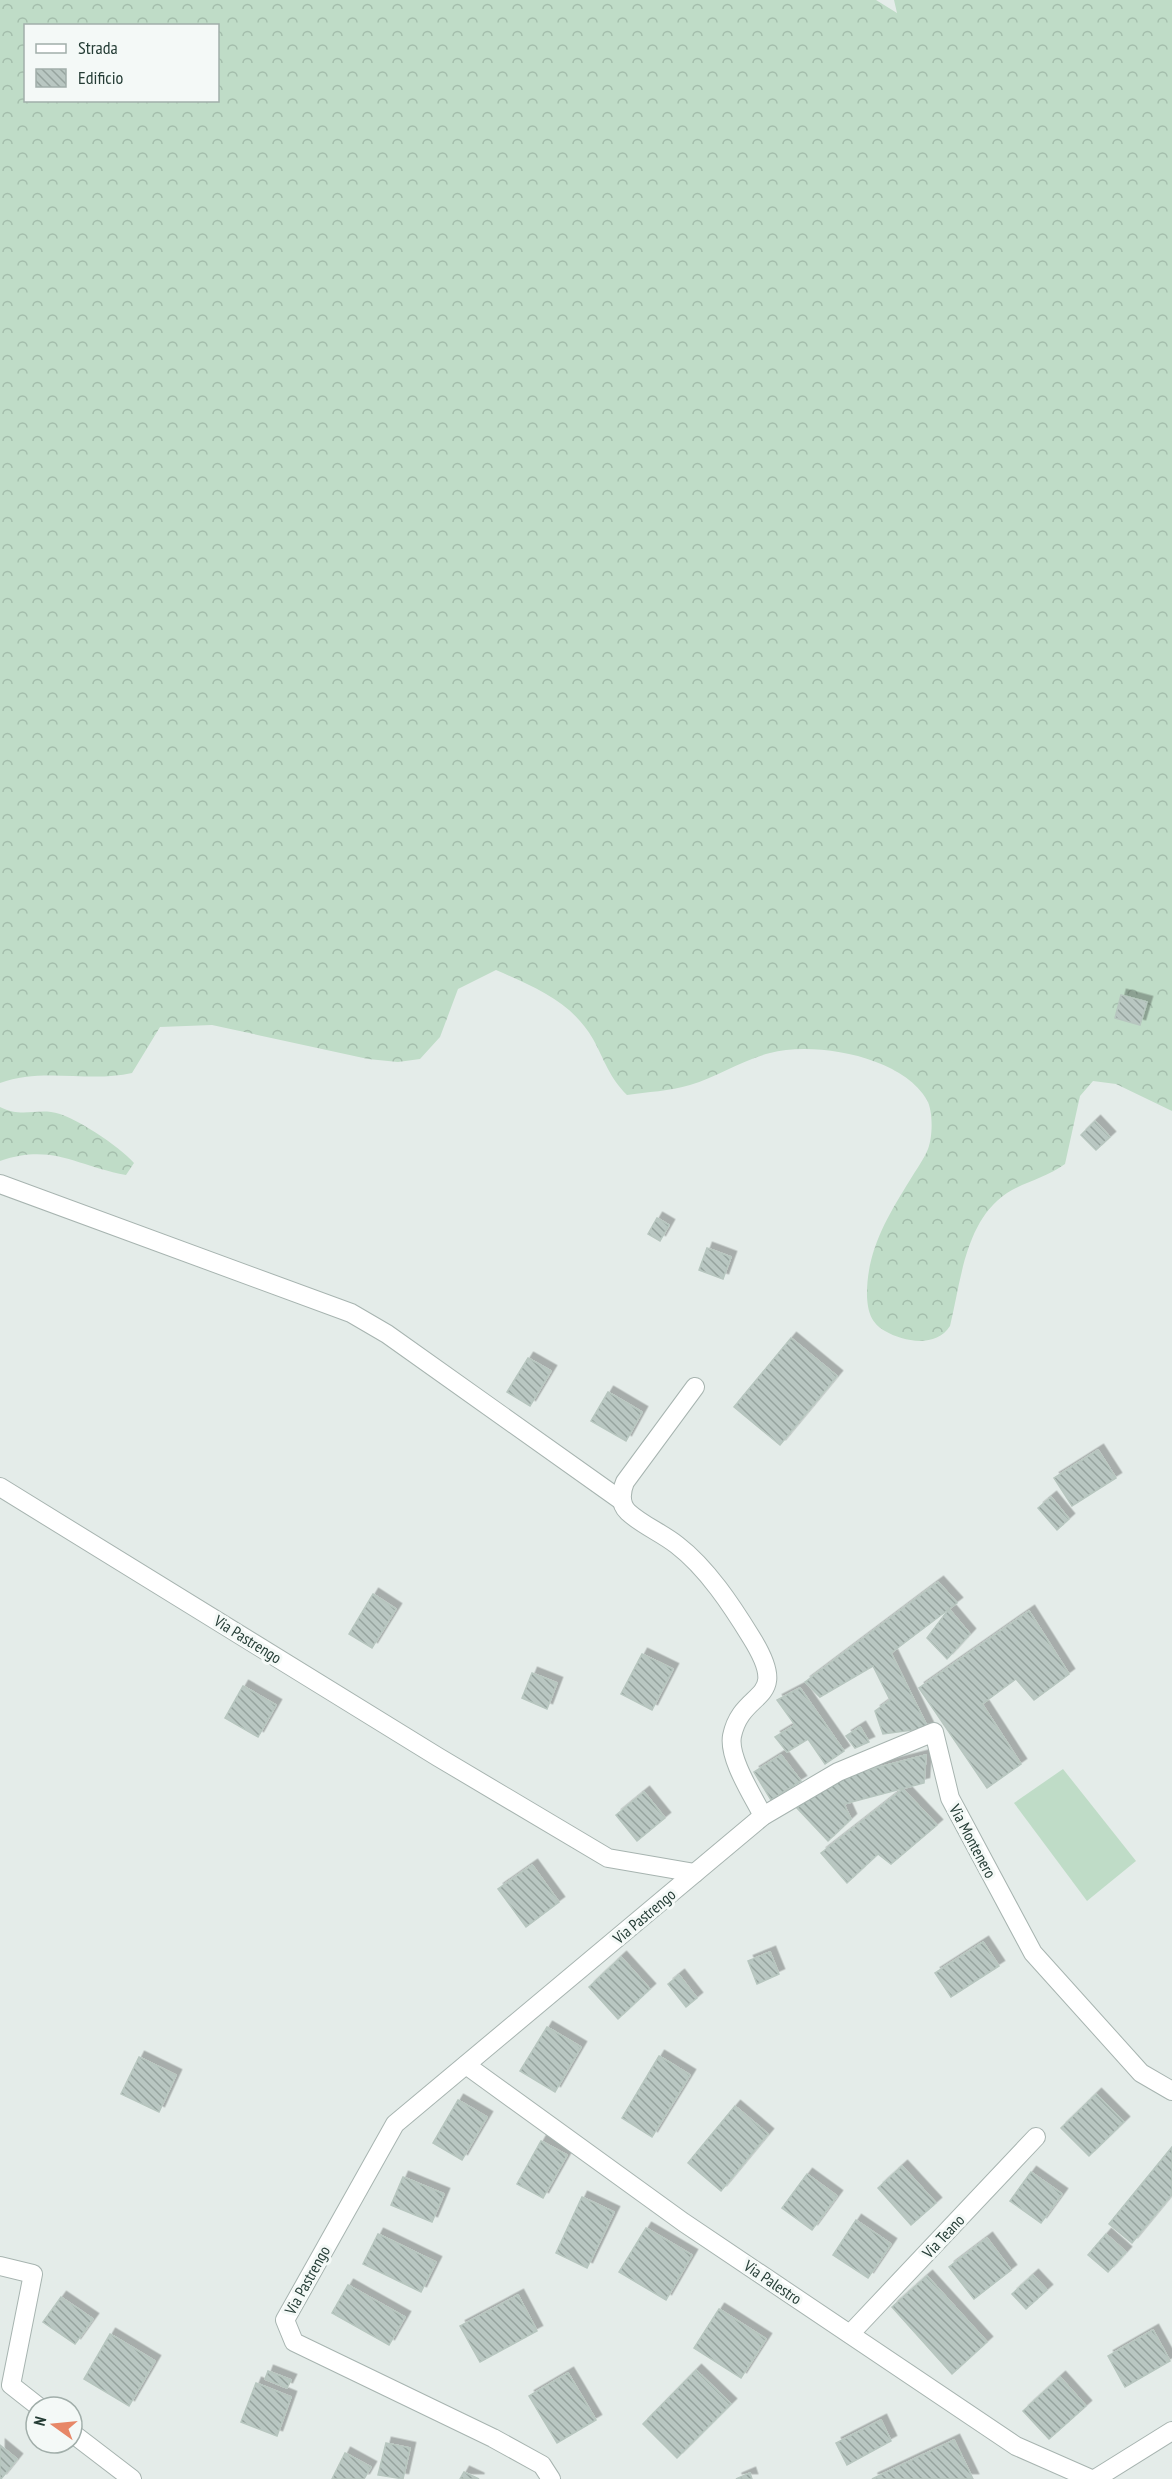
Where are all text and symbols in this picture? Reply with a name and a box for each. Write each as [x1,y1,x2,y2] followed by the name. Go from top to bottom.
[24,24,219,102] legend
[78,36,118,59] text: Strada
[78,66,124,89] text: Edificio
[210,1610,285,1668] street label: Via Pastrengo
[945,1800,1001,1881] street label: Via Montenero
[608,1884,679,1949] street label: Via Pastrengo
[917,2210,968,2263] street label: Via Teano
[279,2242,334,2319] street label: Via Pastrengo
[740,2255,806,2309] street label: Via Palestro
[24,2395,84,2455] north arrow
[29,2414,50,2428] text: N

